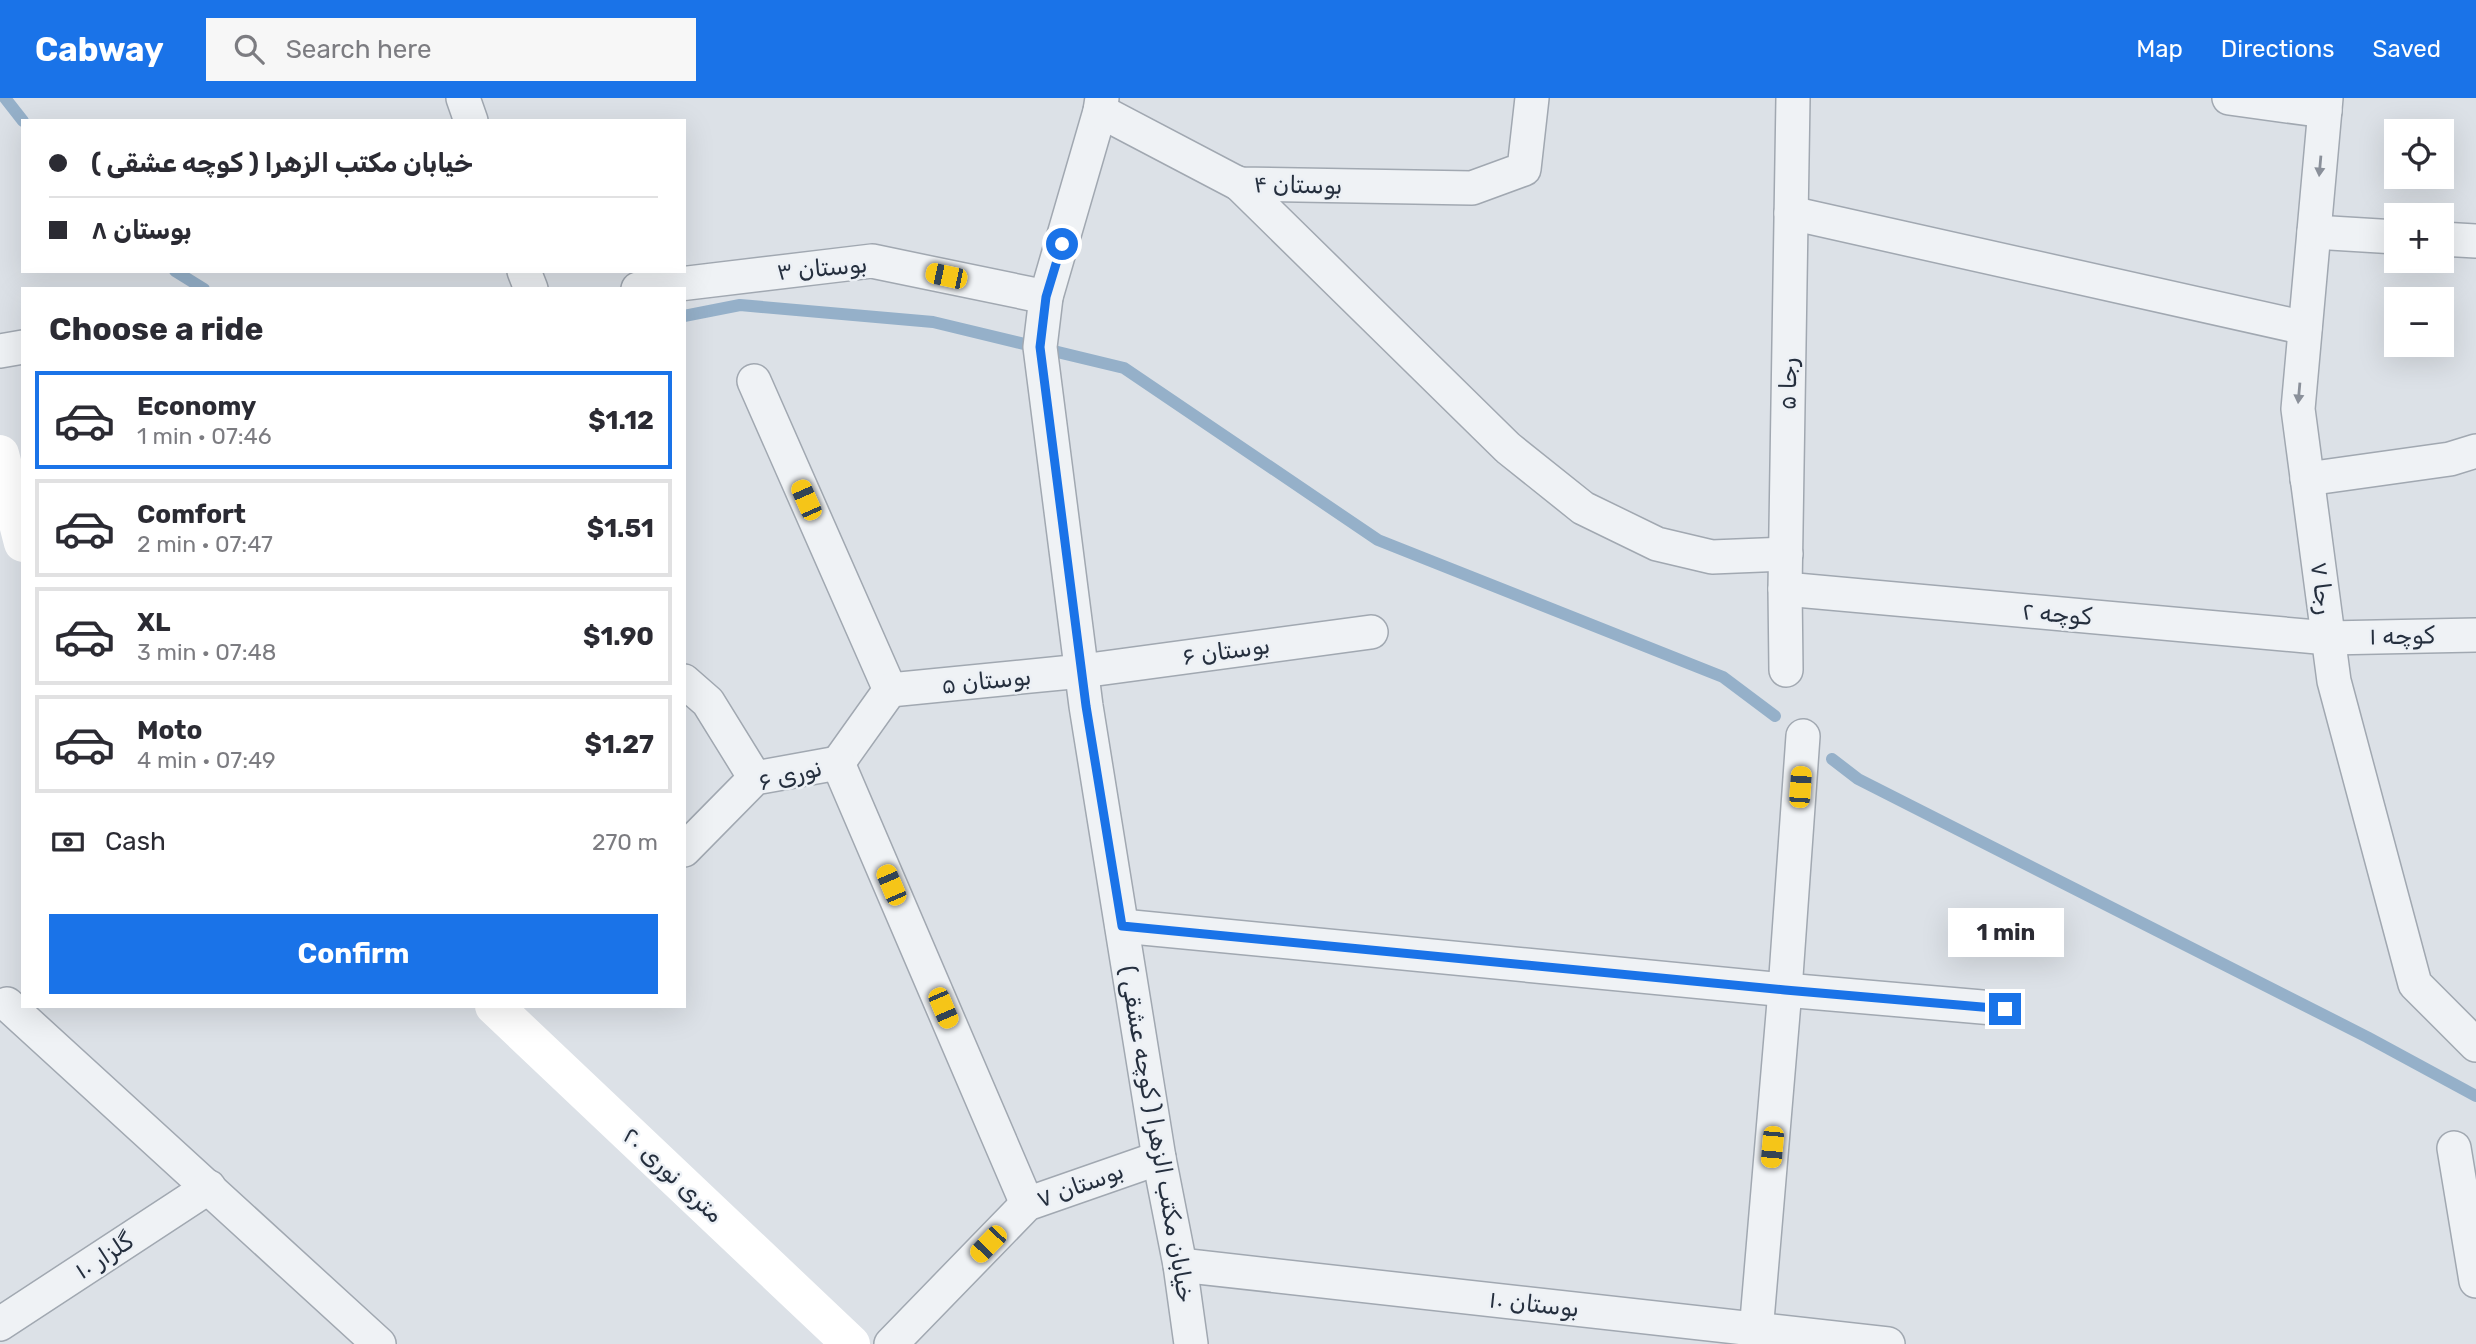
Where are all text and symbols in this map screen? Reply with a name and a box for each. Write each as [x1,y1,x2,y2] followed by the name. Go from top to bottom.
[206,18,696,81] search box
[35,30,164,69] text: Cabway
[230,30,268,68] icon: search
[286,34,432,65] text: Search here
[2136,35,2183,63] text: Map
[2221,35,2334,63] text: Directions
[2372,35,2441,63] text: Saved
[2384,119,2454,357] map controls
[2384,119,2454,189] button: locate
[91,148,473,179] text: خیابان مکتب الزهرا ( کوچه عشقی )
[2314,155,2325,177] one-way arrow
[1253,170,1343,200] street label: بوستان ۴
[2384,203,2454,273] button: +
[91,215,192,246] text: بوستان ۸
[1046,228,1078,260] route start
[776,250,868,286] street label: بوستان ۳
[924,261,969,291] car
[2384,287,2454,357] button: −
[49,310,263,348] text: Choose a ride
[1774,357,1802,411] street label: رجا ۵
[2294,382,2305,404] one-way arrow
[53,389,116,452] icon: car
[137,391,256,422] text: Economy
[588,405,654,436] text: $1.12
[137,422,272,450] text: 1 min · 07:46
[788,477,825,523] car
[53,497,116,560] icon: car
[137,499,246,530] text: Comfort
[587,513,654,544] text: $1.51
[137,530,273,558] text: 2 min · 07:47
[2305,560,2339,616] street label: رجا ۷
[2021,597,2093,631] street label: کوچه ۲
[53,605,116,668] icon: car
[137,607,170,638] text: XL
[583,621,654,652] text: $1.90
[2369,621,2435,651] street label: کوچه ۱
[1180,631,1272,671] street label: بوستان ۶
[137,638,276,666] text: 3 min · 07:48
[940,662,1032,700] street label: بوستان ۵
[53,713,116,776] icon: car
[137,715,202,746] text: Moto
[585,729,654,760] text: $1.27
[137,746,276,774] text: 4 min · 07:49
[755,754,825,796] street label: نوری ۶
[1789,765,1812,809] car
[49,823,87,861] icon: cash
[105,826,166,857] text: Cash
[592,828,658,856] text: 270 m
[874,862,909,908] car
[1947,908,2063,956] callout: 1 min
[49,914,658,994] button: Confirm
[1977,918,2035,946] text: 1 min
[1114,964,1200,1304] street label: خیابان مکتب الزهرا ( کوچه عشقی )
[926,985,961,1031] car
[1989,993,2021,1025] route end
[617,1121,729,1229] street label: ۲۰ متری نوری
[1760,1125,1785,1169] car
[1033,1156,1127,1214] street label: بوستان ۷
[966,1222,1011,1266] car
[70,1227,138,1285] street label: گلزار ۱۰
[1488,1285,1580,1323] street label: بوستان ۱۰

